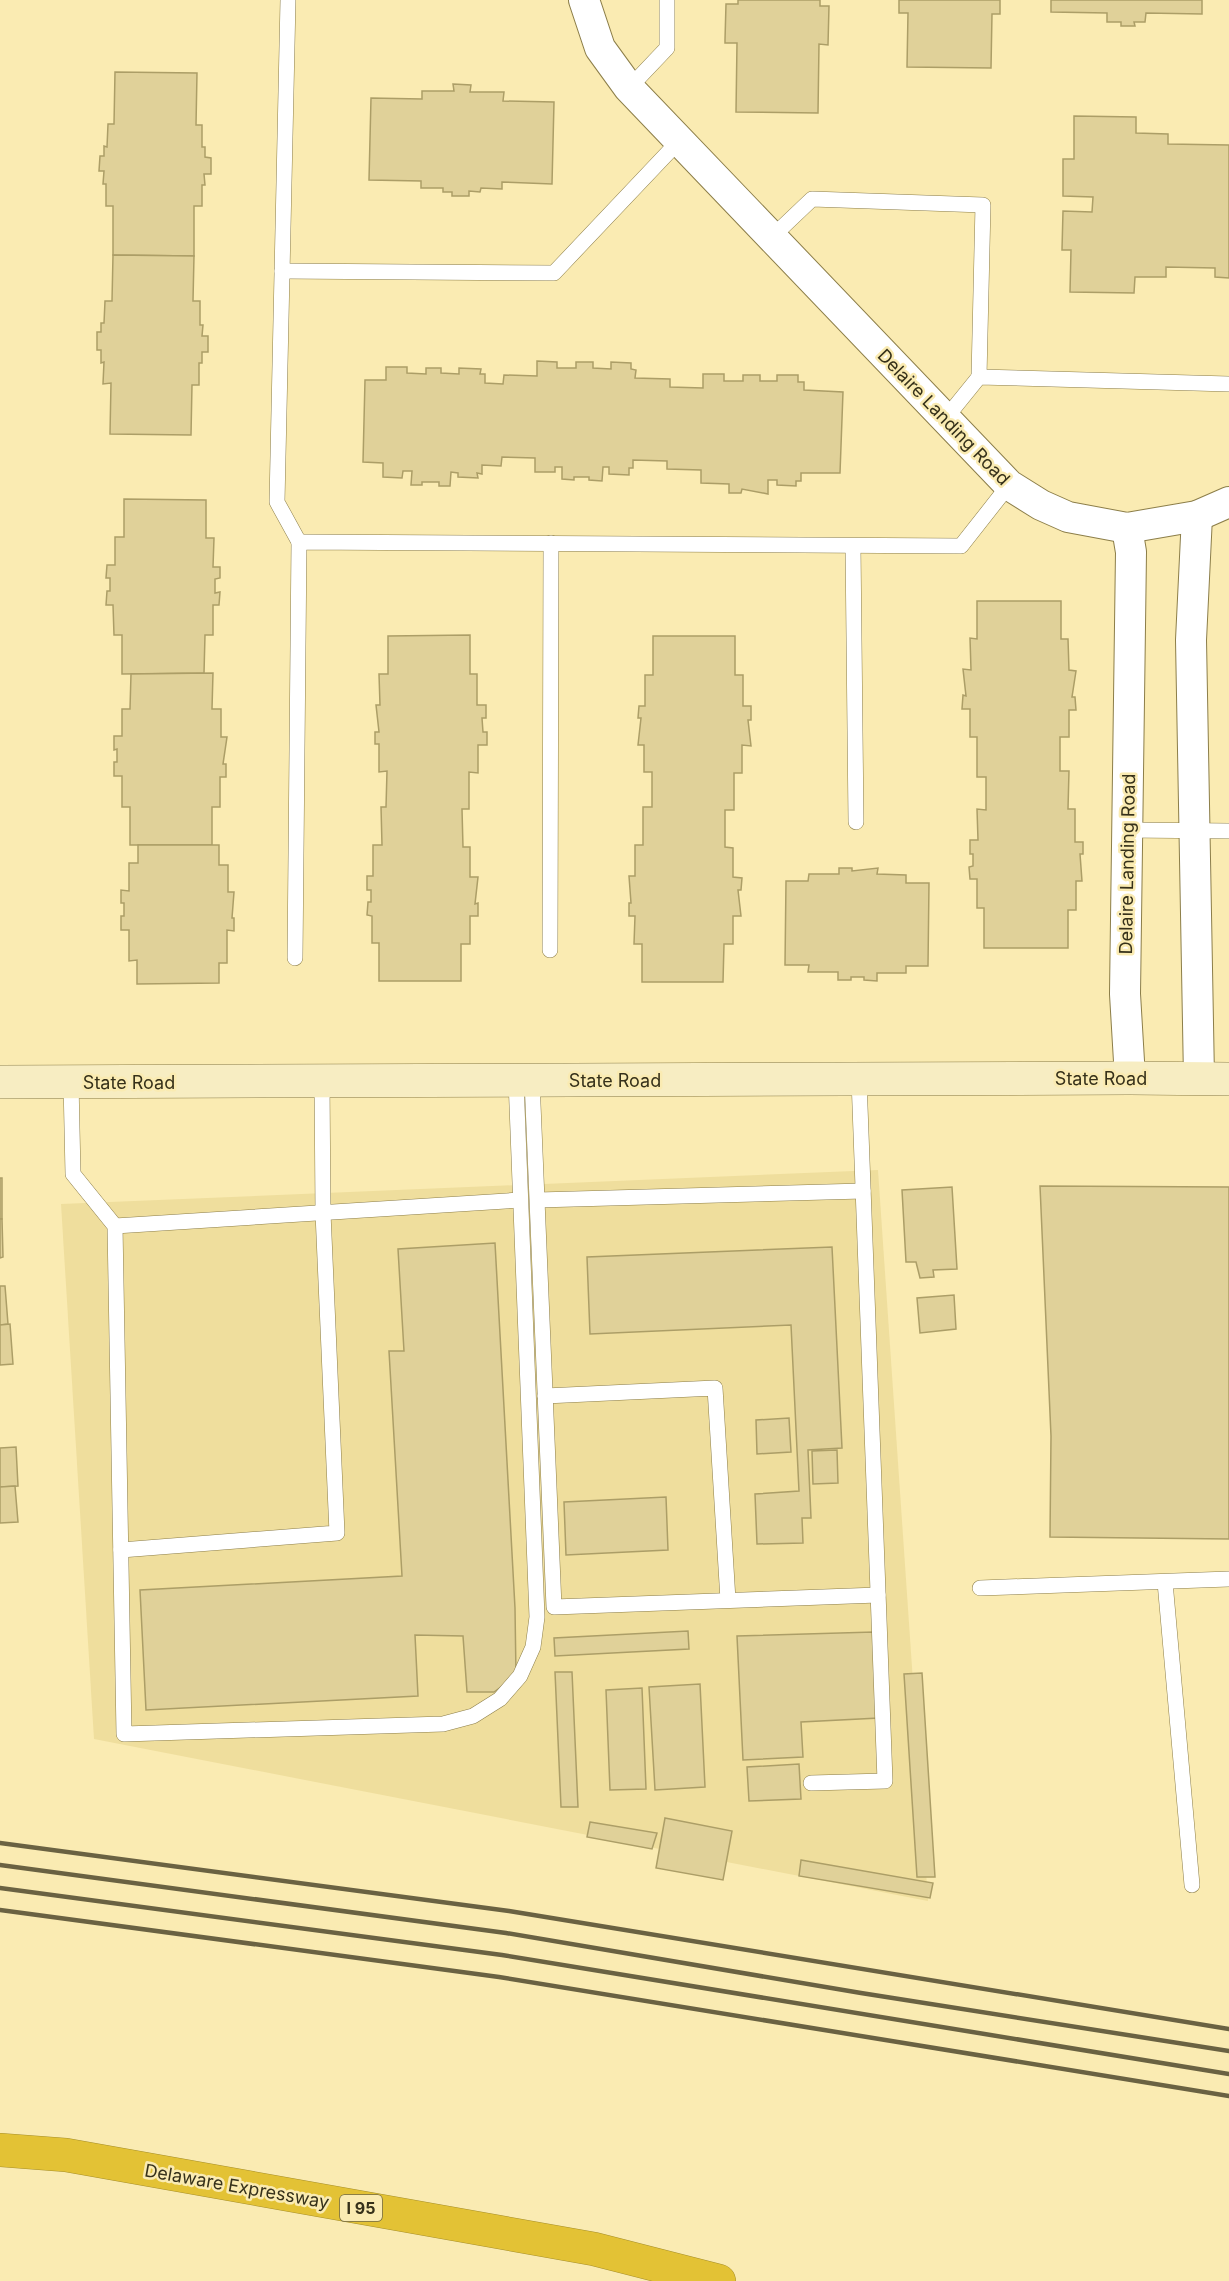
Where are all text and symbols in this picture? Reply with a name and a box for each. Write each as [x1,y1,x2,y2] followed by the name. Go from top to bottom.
[874,345,1014,489] street label: Delaire Landing Road
[1115,773,1139,955] street label: Delaire Landing Road
[1055,1068,1147,1089] street label: State Road
[569,1070,661,1091] street label: State Road
[83,1072,175,1093] street label: State Road
[143,2159,331,2213] street label: Delaware Expressway
[340,2195,382,2221] road number: I 95

